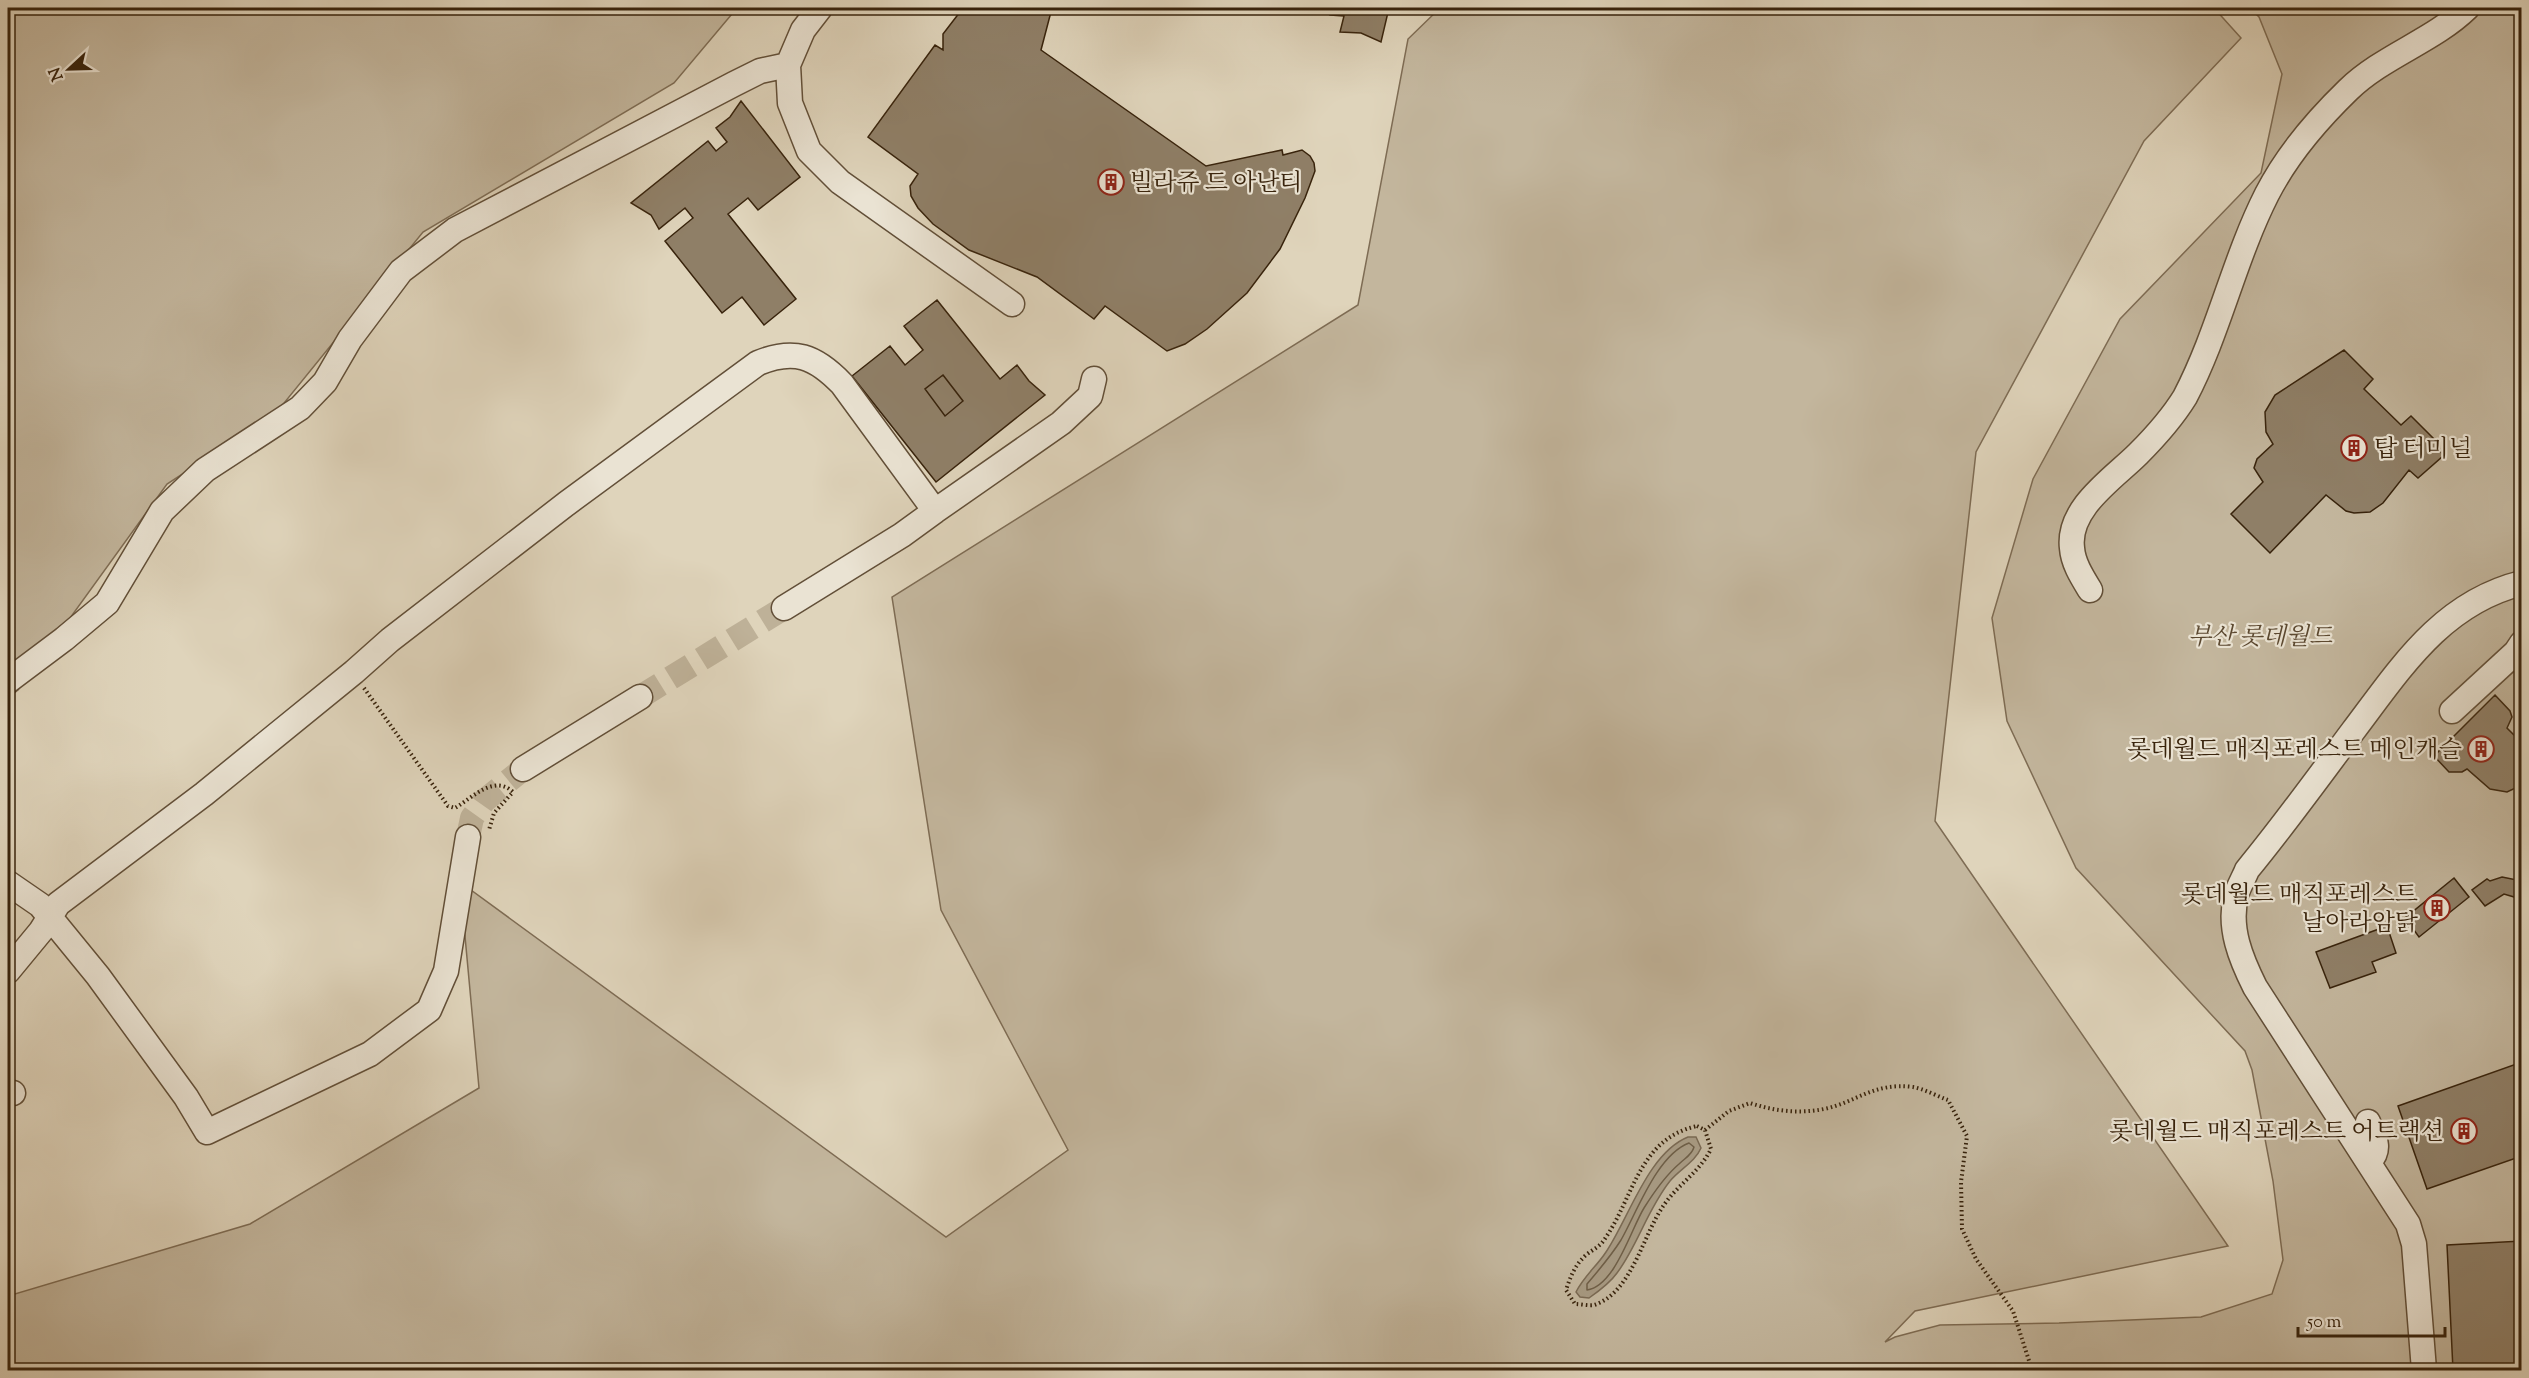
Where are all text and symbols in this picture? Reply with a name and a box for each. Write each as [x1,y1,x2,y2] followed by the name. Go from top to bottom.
[39,39,99,99] north arrow
[44,63,70,84] text: N
[1096,167,1126,197] building icon: 빌라쥬 드 아난티
[1130,167,1303,201] place label: 빌라쥬 드 아난티
[2339,433,2369,463] building icon: 탑 터미널
[2374,433,2472,467] place label: 탑 터미널
[2188,621,2333,655] park label: 부산 롯데월드
[2127,734,2462,768] place label: 롯데월드 매직포레스트 메인캐슬
[2466,734,2496,764] building icon: 롯데월드 매직포레스트 메인캐슬
[2181,879,2419,941] place label: 롯데월드 매직포레스트 날아라암닭
[2422,893,2452,923] building icon: 롯데월드 매직포레스트 날아라암닭
[2109,1116,2444,1150] place label: 롯데월드 매직포레스트 어트랙션
[2449,1116,2479,1146] building icon: 롯데월드 매직포레스트 어트랙션
[2298,1300,2445,1338] scale bar
[2306,1310,2342,1336] text: 50 m

